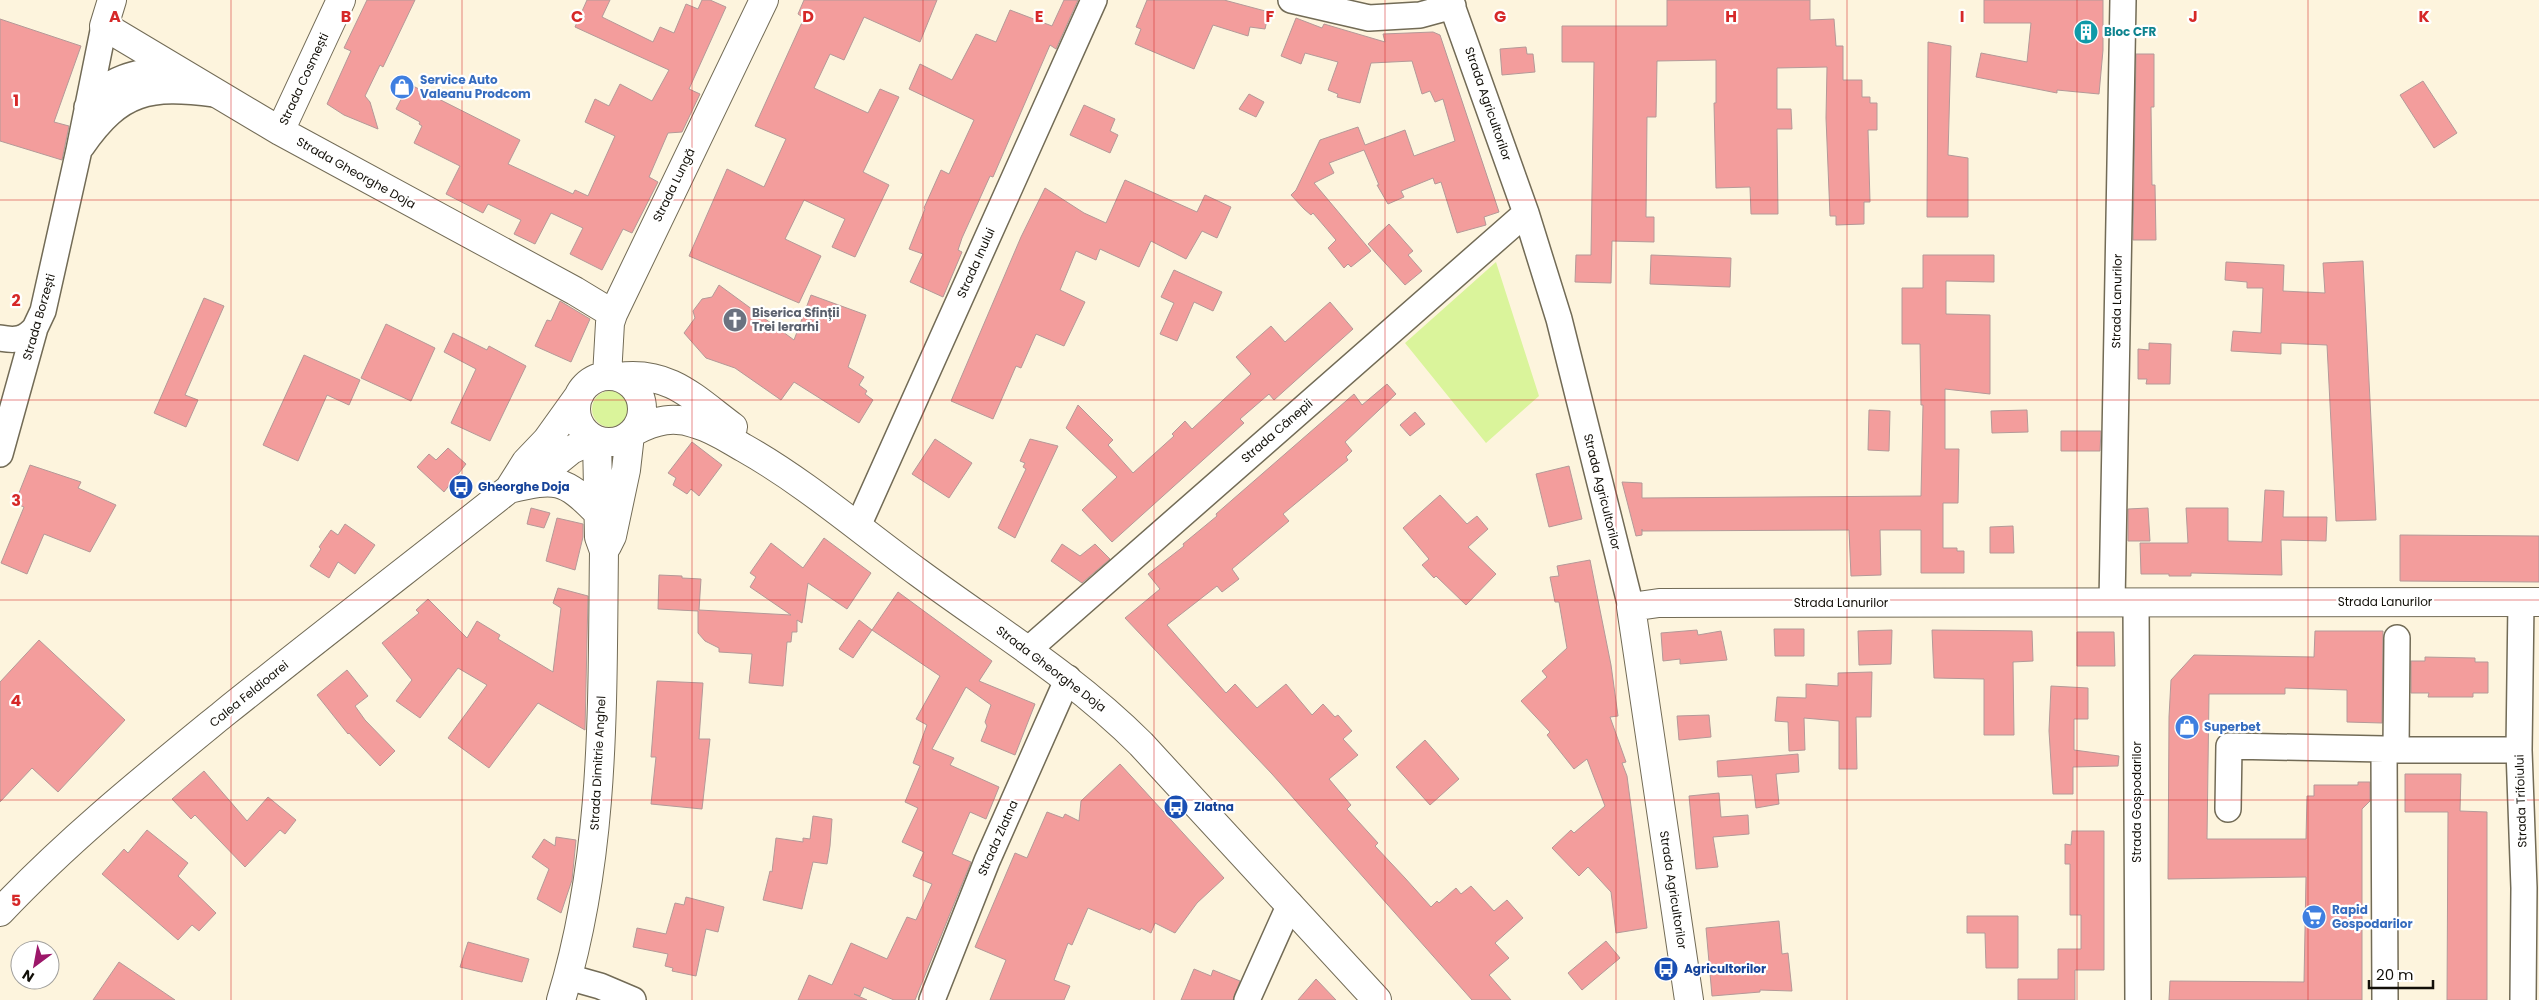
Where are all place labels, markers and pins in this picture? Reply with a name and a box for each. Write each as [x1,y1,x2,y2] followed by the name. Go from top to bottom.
[2073,19,2099,45] building icon: Bloc CFR
[2104,23,2157,40] place label: Bloc CFR
[420,71,531,102] place label: Service Auto Valeanu Prodcom
[389,74,415,100] shop icon: Service Auto Valeanu Prodcom
[752,304,839,335] place label: Biserica Sfinții Trei Ierarhi
[722,307,748,333] church icon: Biserica Sfinții Trei Ierarhi
[448,474,474,500] bus stop icon: Gheorghe Doja
[478,478,570,495] place label: Gheorghe Doja
[2174,714,2200,740] shop icon: Superbet
[2204,718,2261,735] place label: Superbet
[1163,794,1189,820] bus stop icon: Zlatna
[1194,798,1234,815] place label: Zlatna
[2332,901,2413,932] place label: Rapid Gospodarilor
[2301,904,2327,930] supermarket icon: Rapid Gospodarilor
[1653,956,1679,982] bus stop icon: Agricultorilor
[1684,960,1766,977] place label: Agricultorilor

